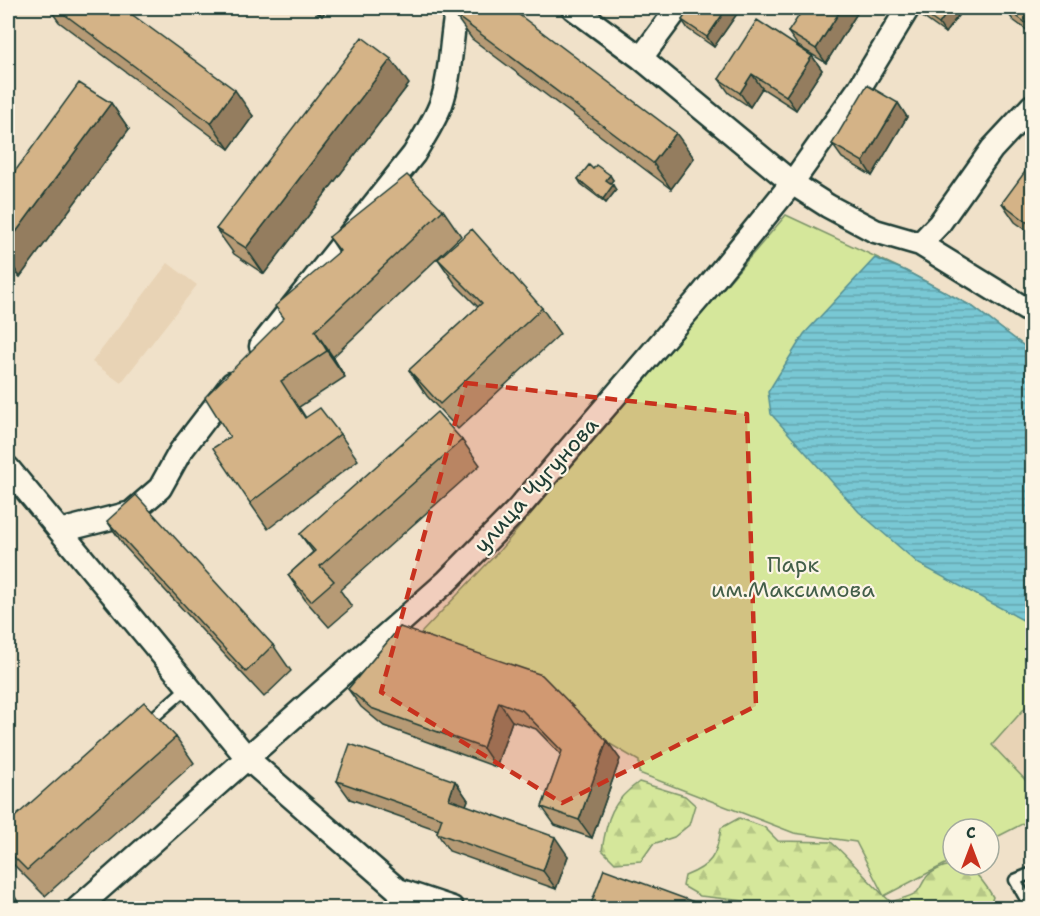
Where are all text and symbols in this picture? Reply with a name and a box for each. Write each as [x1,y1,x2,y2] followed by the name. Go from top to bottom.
[467,411,605,559] street label: улица Чугунова
[711,550,875,604] park label: Парк им.Максимова
[941,817,1001,877] north arrow
[966,822,976,843] text: С

